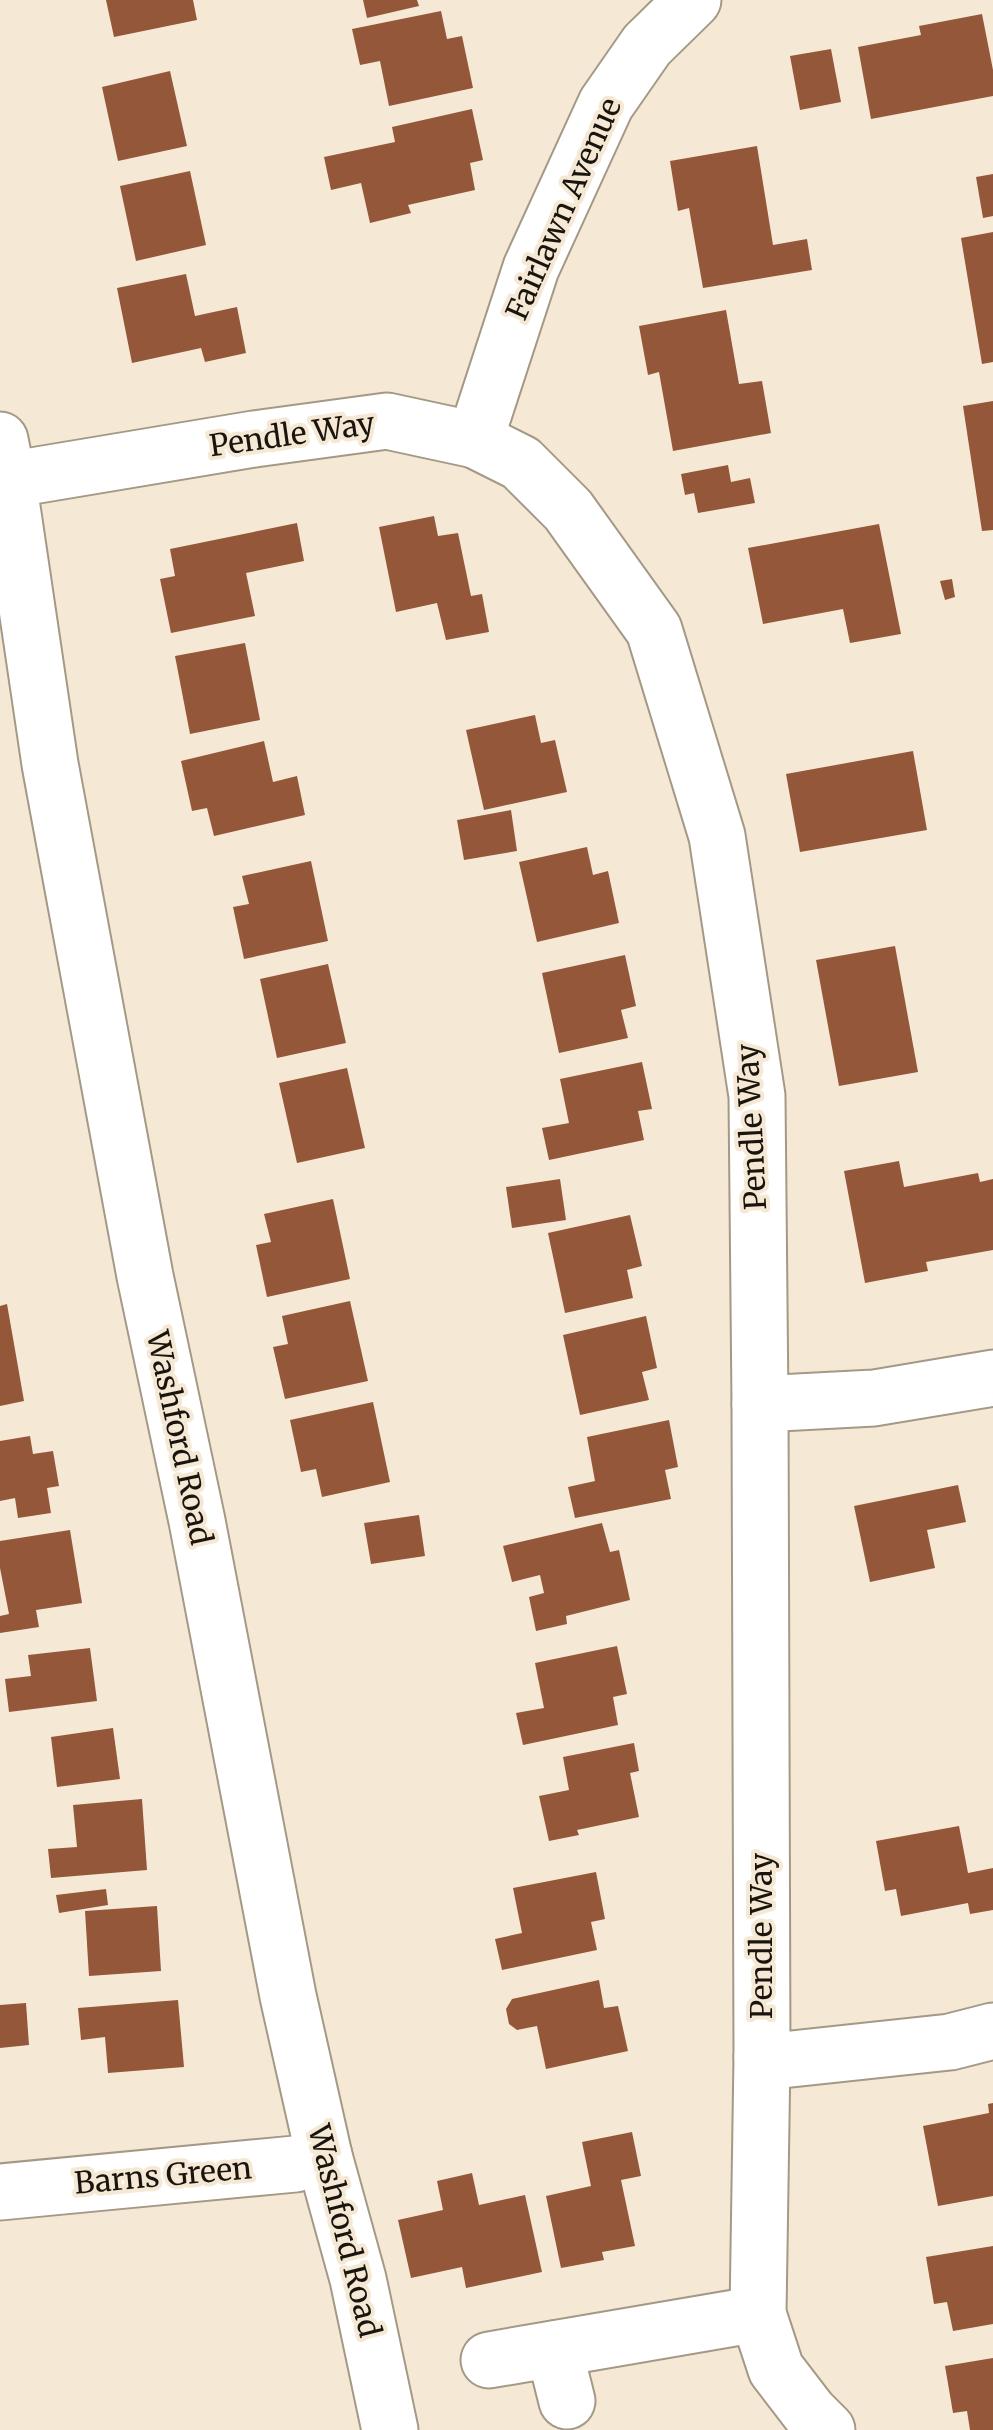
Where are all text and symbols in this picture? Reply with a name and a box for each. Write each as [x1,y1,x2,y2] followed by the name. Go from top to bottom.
[497,92,629,326] street label: Fairlawn Avenue
[207,404,377,464] street label: Pendle Way
[728,1042,774,1211] street label: Pendle Way
[139,1326,221,1548] street label: Washford Road
[742,1852,780,2019] street label: Pendle Way
[300,2120,390,2341] street label: Washford Road
[73,2148,253,2202] street label: Barns Green

